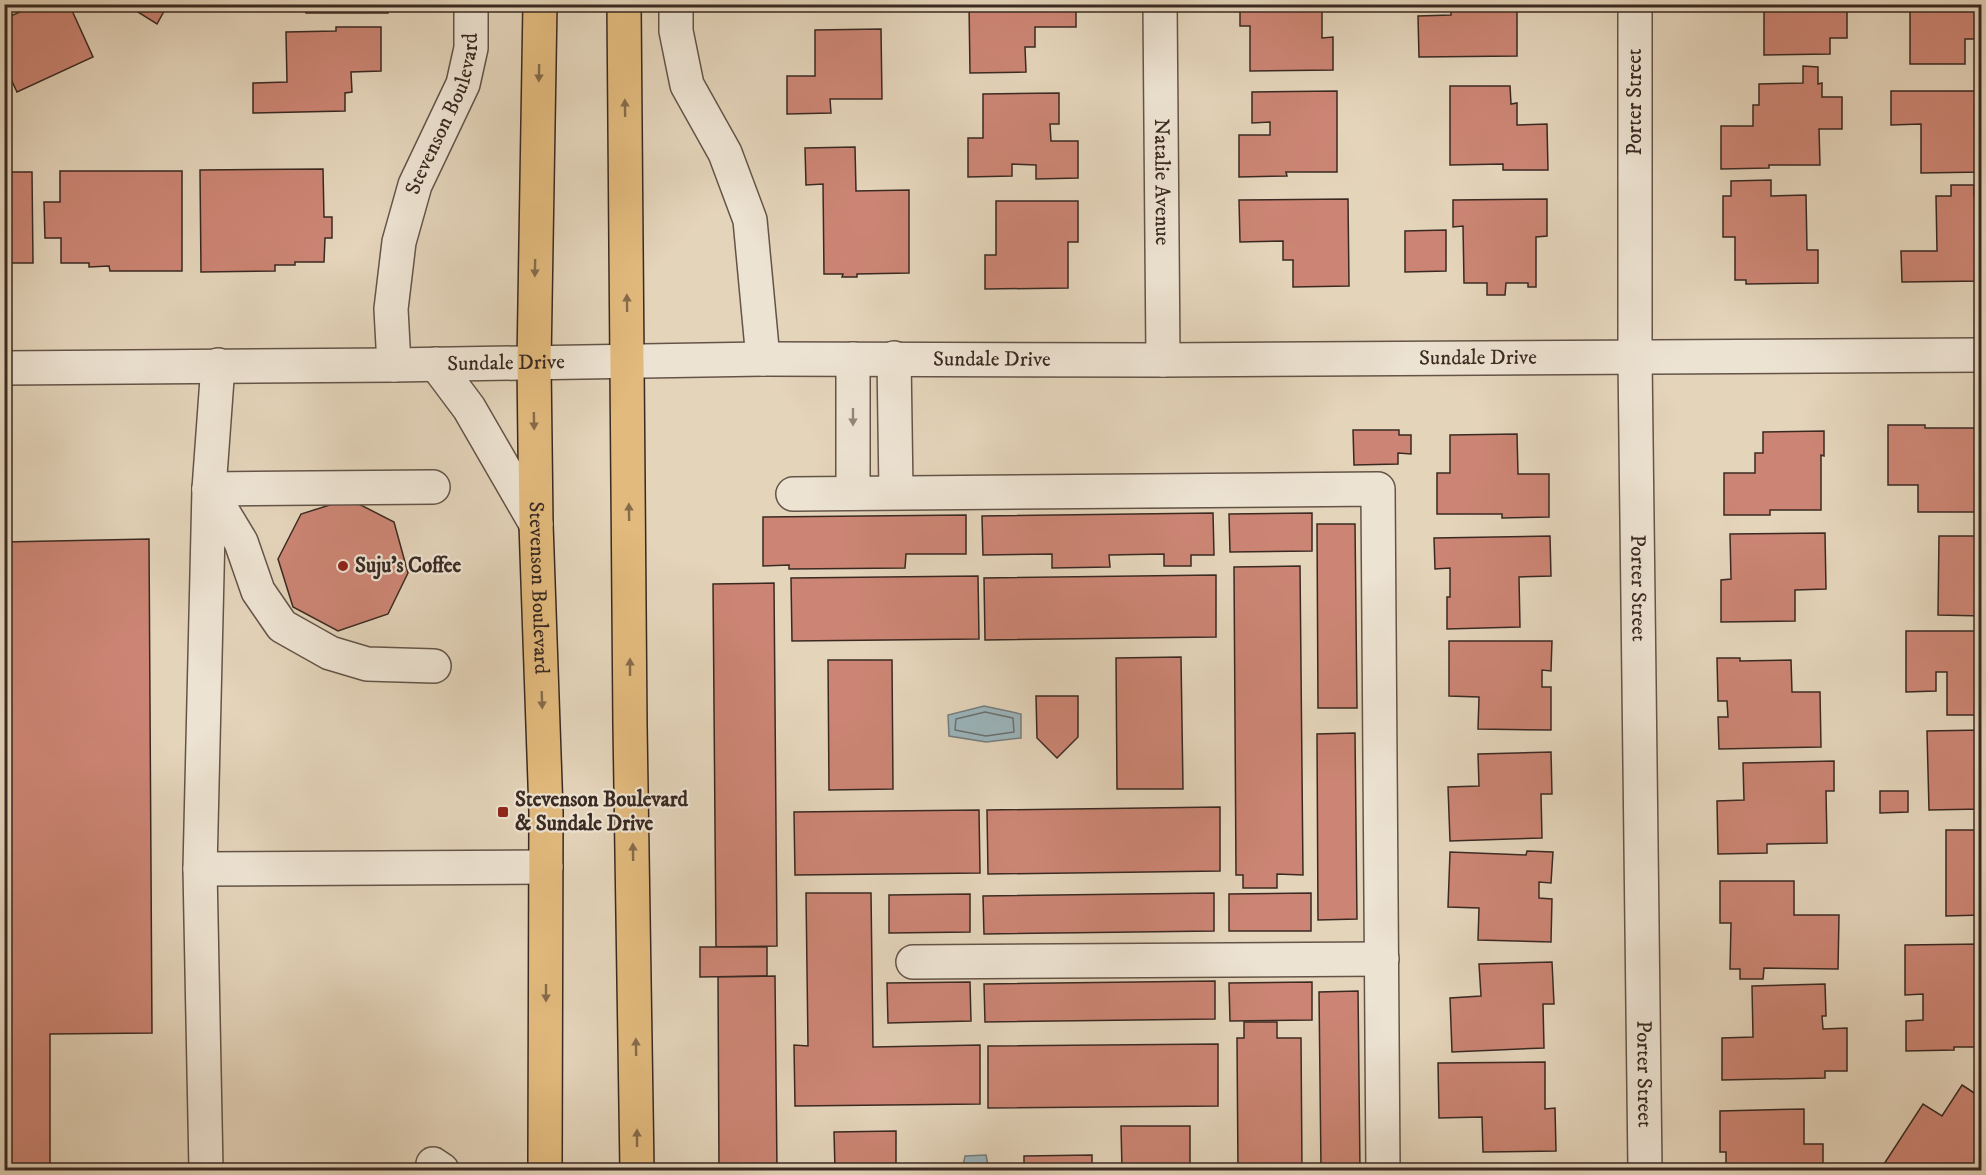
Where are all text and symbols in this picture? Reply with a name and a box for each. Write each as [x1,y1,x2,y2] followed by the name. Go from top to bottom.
[400,32,484,197] street label: Stevenson Boulevard
[1622,48,1648,156] street label: Porter Street
[534,63,544,82] one-way arrow
[620,98,630,117] one-way arrow
[1148,118,1175,246] street label: Natalie Avenue
[530,258,540,277] one-way arrow
[622,293,632,312] one-way arrow
[1419,345,1537,371] street label: Sundale Drive
[933,346,1051,373] street label: Sundale Drive
[447,349,565,377] street label: Sundale Drive
[848,408,857,427] one-way arrow
[530,412,539,431] one-way arrow
[523,501,554,675] street label: Stevenson Boulevard
[624,503,634,522] one-way arrow
[1624,534,1651,642] street label: Porter Street
[355,553,462,580] place label: Suju's Coffee
[336,559,350,573] marker: Suju's Coffee
[625,657,635,676] one-way arrow
[537,691,547,710] one-way arrow
[515,787,688,837] place label: Stevenson Boulevard & Sundale Drive
[496,805,510,819] marker: Stevenson Boulevard & Sundale Drive
[628,843,637,862] one-way arrow
[541,983,551,1002] one-way arrow
[1630,1020,1657,1128] street label: Porter Street
[631,1038,641,1057] one-way arrow
[632,1129,642,1148] one-way arrow

